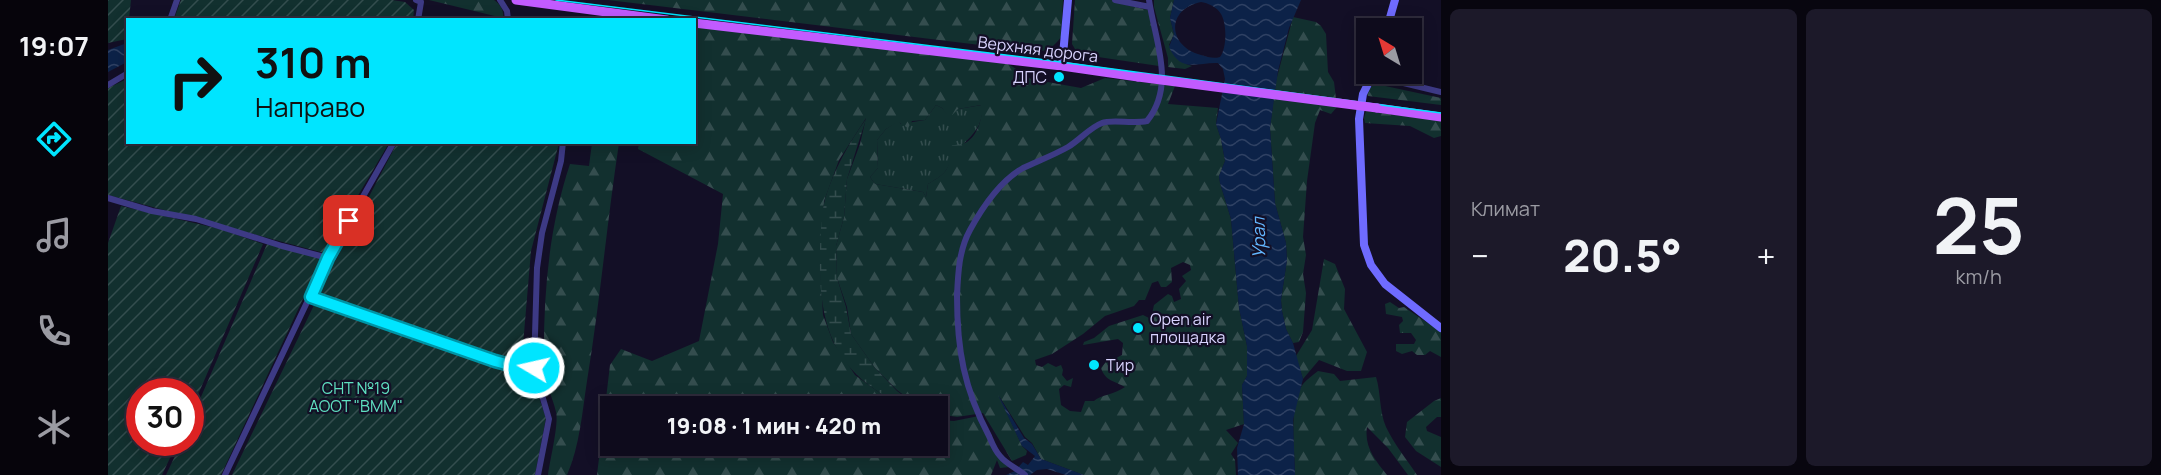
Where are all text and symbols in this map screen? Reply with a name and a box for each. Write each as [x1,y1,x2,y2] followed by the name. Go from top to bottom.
[1356,18,1422,84] north arrow
[1356,18,1422,84] map controls
[19,27,89,64] text: 19:07
[977,31,1099,67] street label: Верхняя дорога
[255,33,372,91] text: 310 m
[156,42,234,120] icon: right
[1013,66,1047,88] place label: ДПС
[1052,70,1066,84] marker: ДПС
[255,88,365,125] text: Направо
[33,118,75,160] icon: directions
[1933,171,2025,277] text: 25
[323,195,374,246] pin
[1471,195,1540,222] text: Климат
[332,204,365,237] icon: arrive
[33,214,75,256] icon: music
[1246,215,1270,259] water label: Урал
[1563,224,1682,286] text: 20.5°
[1471,233,1489,278] text: −
[1756,233,1776,278] text: +
[1955,263,2002,290] text: km/h
[1150,308,1225,348] place label: Open air площадка
[33,310,75,352] icon: phone
[1131,321,1145,335] marker: Open air площадка
[502,336,566,400] position arrow
[1106,354,1134,376] place label: Тир
[1087,358,1101,372] marker: Тир
[309,377,403,417] park label: СНТ №19 АООТ "ВММ"
[126,378,204,456] speed limit sign: 30
[33,406,75,448] icon: climate
[667,411,881,441] text: 19:08 · 1 мин · 420 m

